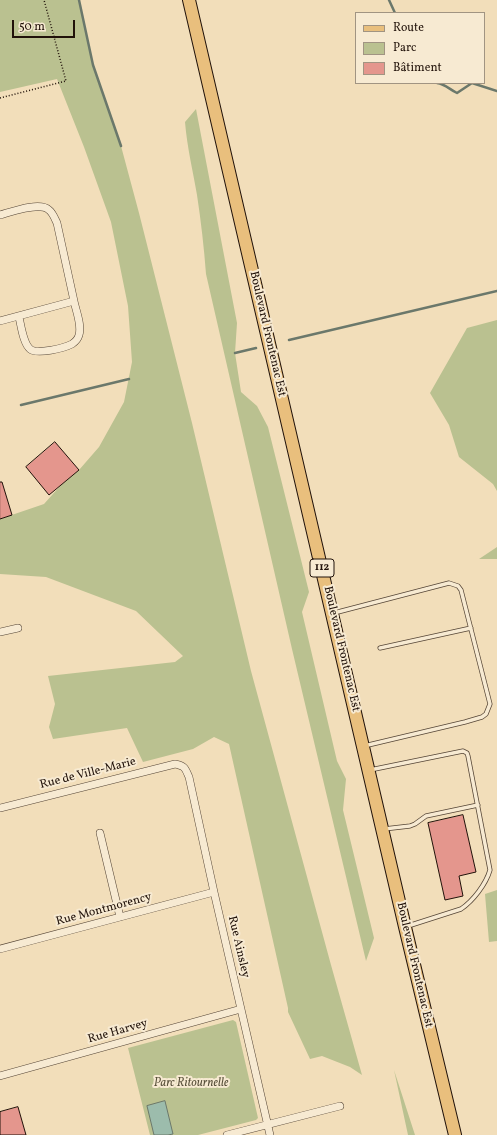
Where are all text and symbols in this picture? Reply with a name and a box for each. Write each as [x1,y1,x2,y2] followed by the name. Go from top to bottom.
[14,12,77,38] scale bar
[355,12,485,84] legend
[19,19,45,35] text: 50 m
[393,20,424,36] text: Route
[393,40,416,56] text: Parc
[393,60,442,76] text: Bâtiment
[246,270,288,398] street label: Boulevard Frontenac Est
[310,559,334,577] road number: 112
[320,585,362,713] street label: Boulevard Frontenac Est
[39,755,137,793] street label: Rue de Ville-Marie
[55,890,153,930] street label: Rue Montmorency
[393,901,435,1029] street label: Boulevard Frontenac Est
[224,915,252,979] street label: Rue Ainsley
[87,1017,149,1047] street label: Rue Harvey
[154,1077,228,1091] park label: Parc Ritournelle

